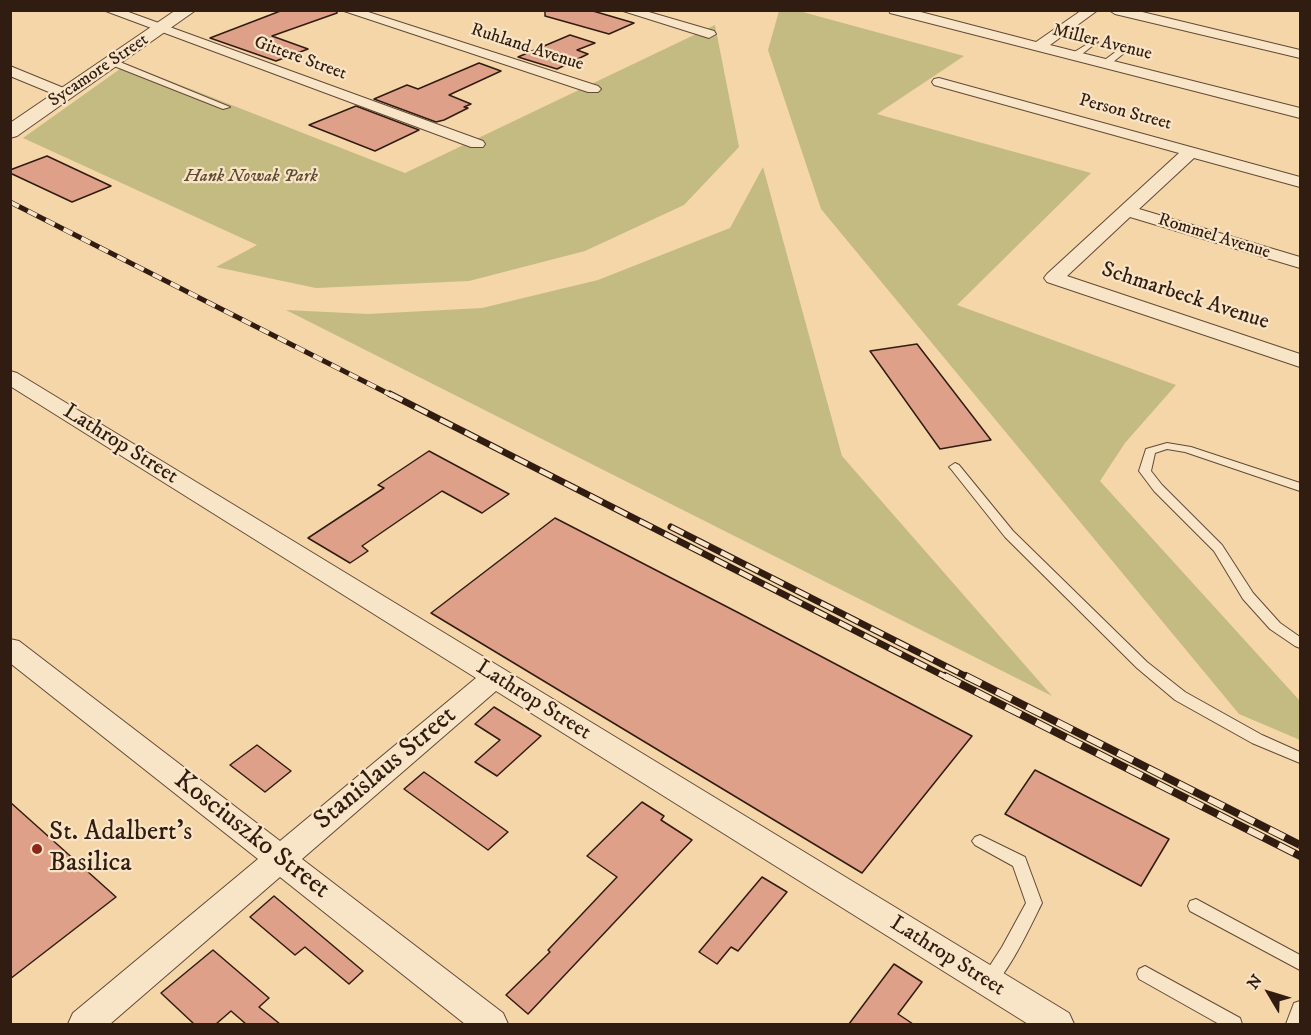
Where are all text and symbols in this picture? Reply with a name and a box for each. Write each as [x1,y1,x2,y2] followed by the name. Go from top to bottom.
[468,20,586,76] street label: Ruhland Avenue
[1050,20,1154,66] street label: Miller Avenue
[45,30,153,112] street label: Sycamore Street
[251,32,349,86] street label: Gittere Street
[1076,90,1174,136] street label: Person Street
[184,166,318,188] park label: Hank Nowak Park
[1155,210,1273,264] street label: Rommel Avenue
[1098,257,1272,337] street label: Schmarbeck Avenue
[58,399,182,491] street label: Lathrop Street
[471,655,595,747] street label: Lathrop Street
[308,700,464,838] street label: Stanislaus Street
[167,765,335,907] street label: Kosciuszko Street
[49,817,192,880] place label: St. Adalbert's Basilica
[30,842,44,856] marker: St. Adalbert's Basilica
[885,911,1009,1003] street label: Lathrop Street
[1239,963,1299,1023] north arrow
[1243,971,1267,993] text: N

